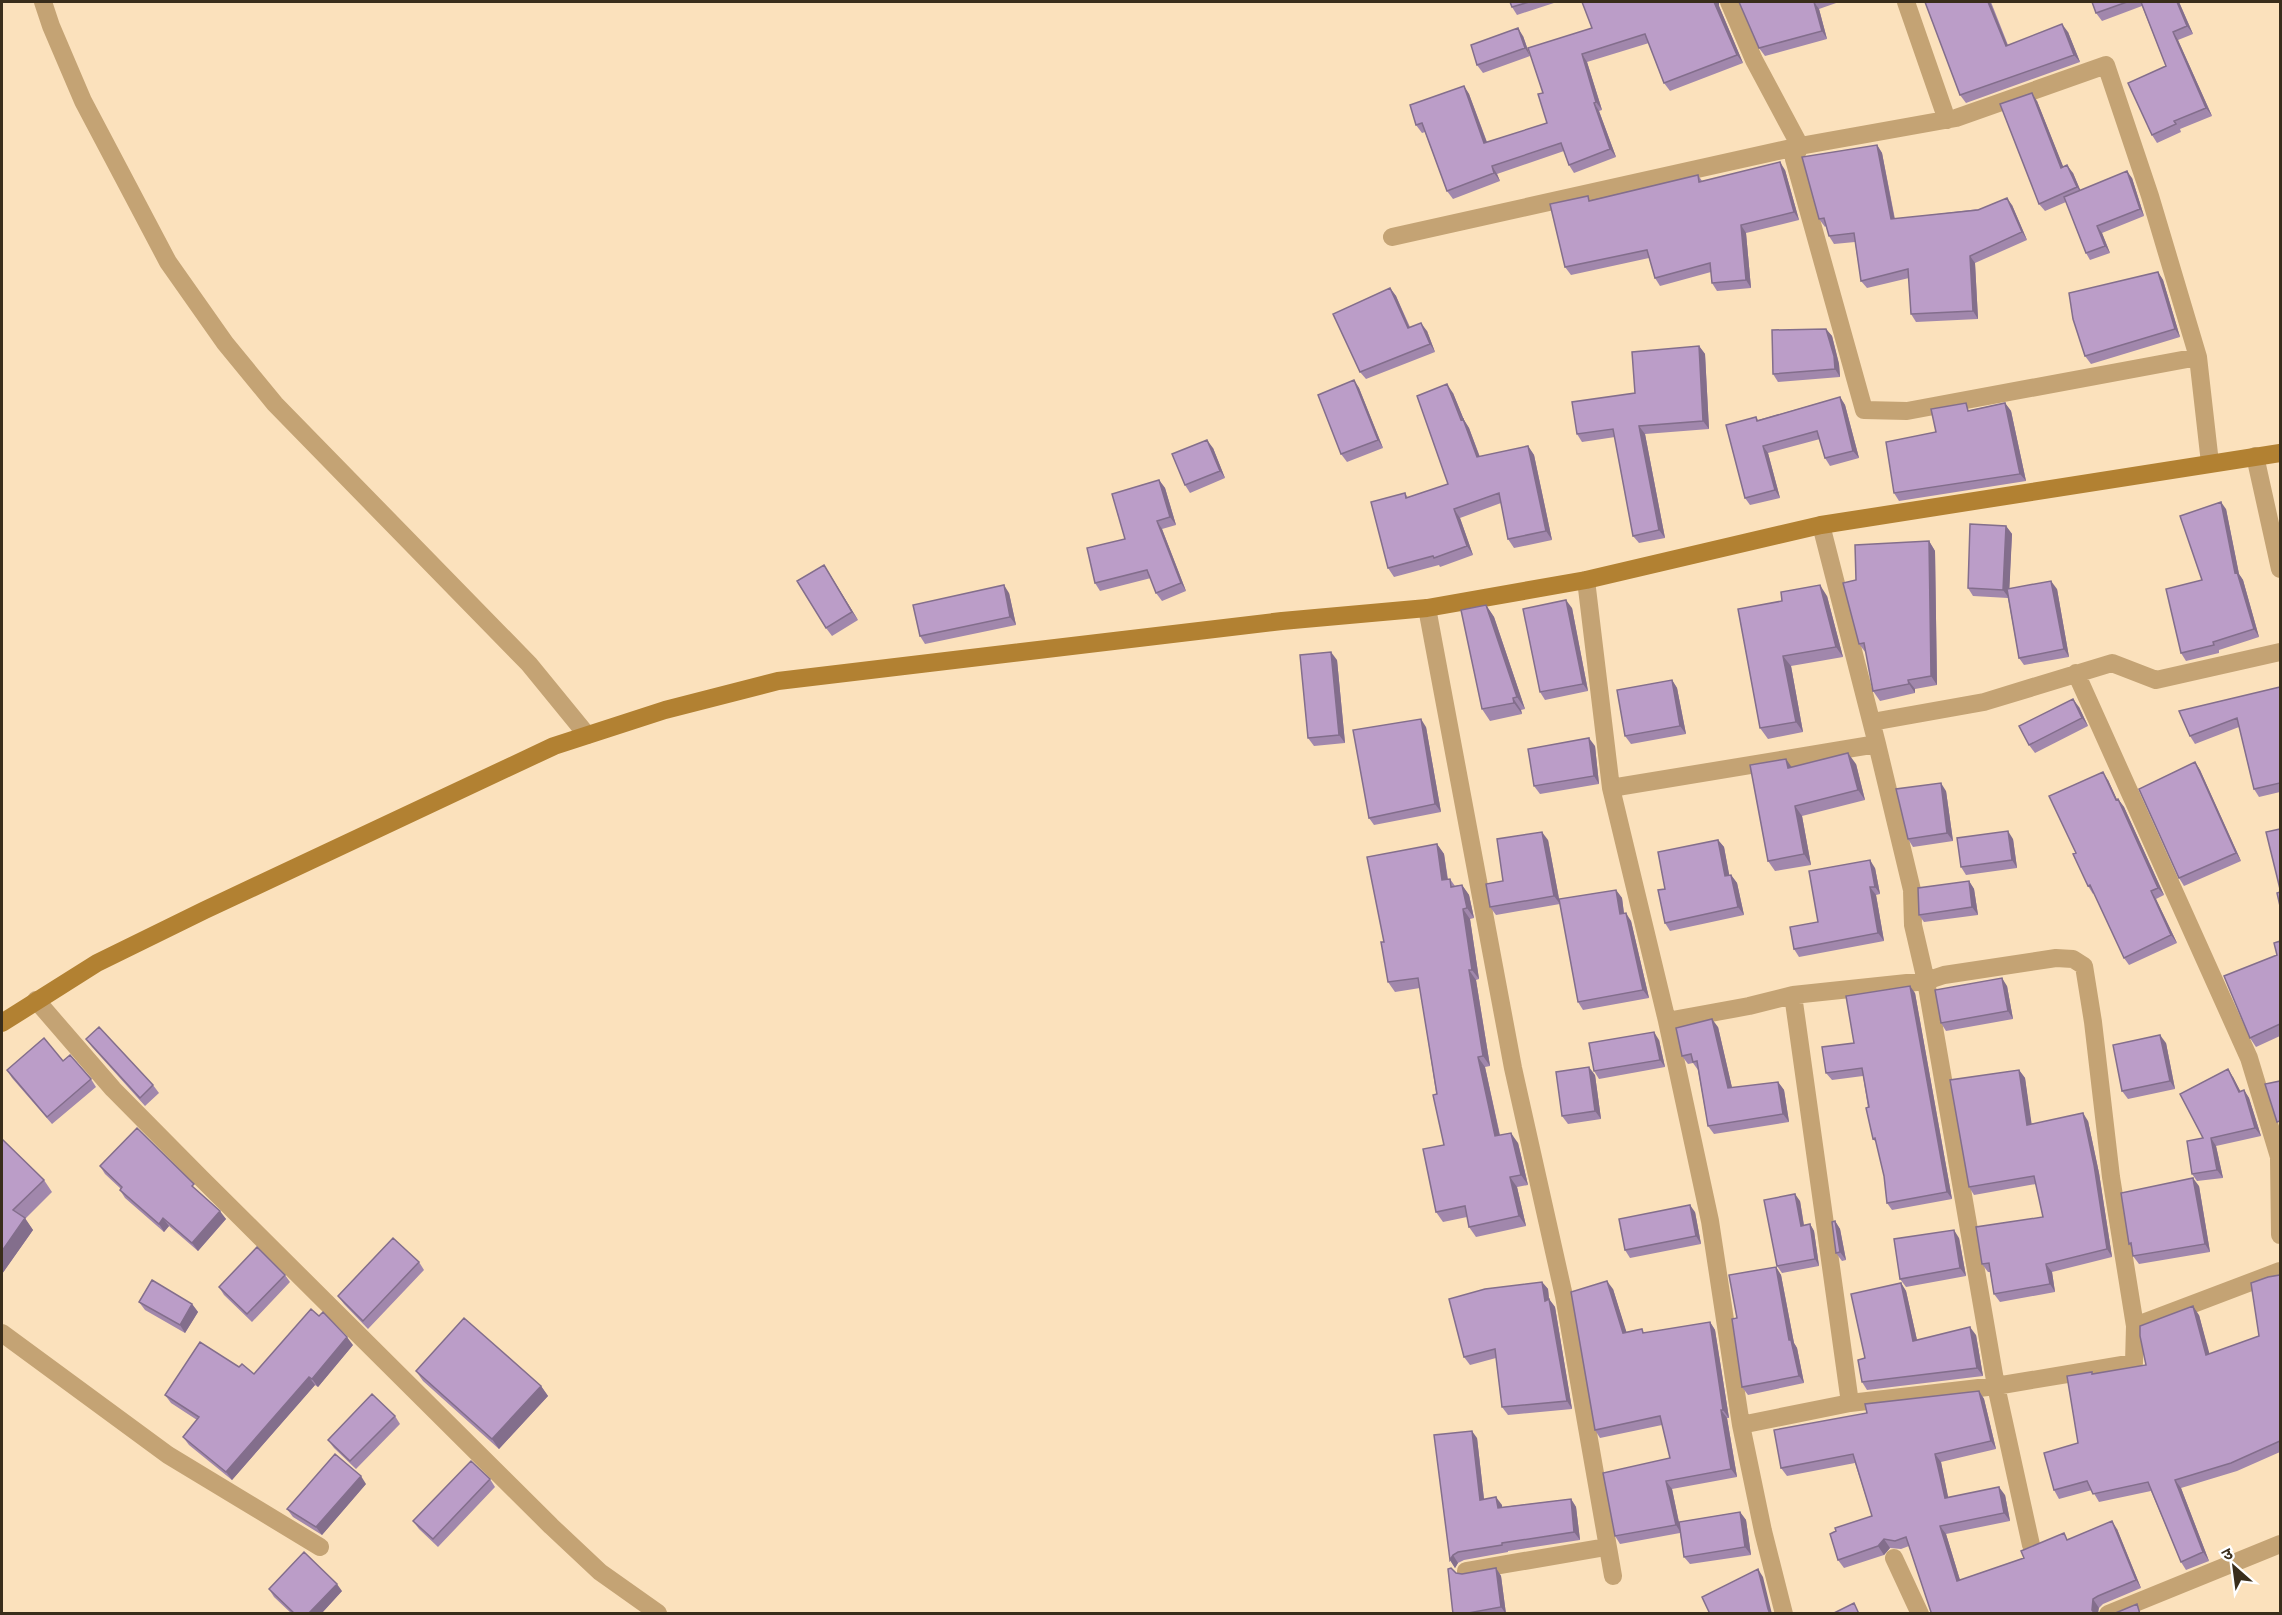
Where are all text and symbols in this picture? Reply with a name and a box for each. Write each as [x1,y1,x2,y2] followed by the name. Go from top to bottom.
[2204,1537,2264,1597] north arrow
[2219,1543,2236,1565] text: उ

